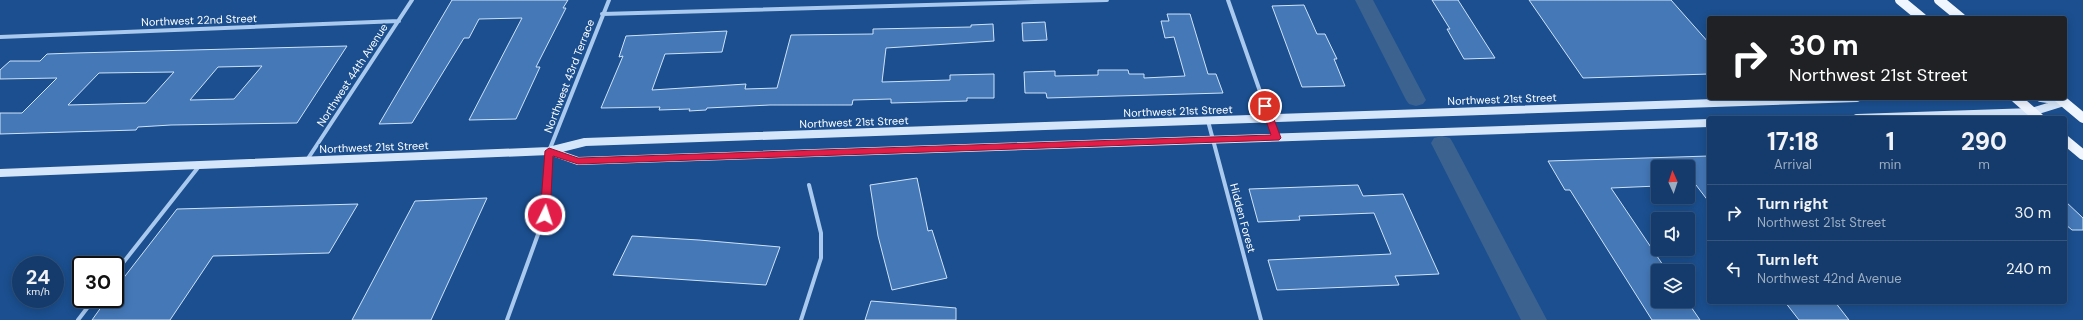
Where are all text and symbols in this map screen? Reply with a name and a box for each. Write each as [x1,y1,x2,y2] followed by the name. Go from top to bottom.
[141,11,257,29] street label: Northwest 22nd Street
[541,17,597,135] street label: Northwest 43rd Terrace
[313,21,391,129] street label: Northwest 44th Avenue
[1789,27,1859,64] text: 30 m
[1723,32,1775,84] icon: right
[1789,63,1968,87] text: Northwest 21st Street
[1248,89,1282,123] pin
[1447,90,1557,108] street label: Northwest 21st Street
[1254,95,1276,117] icon: arrive
[1123,102,1233,120] street label: Northwest 21st Street
[799,113,909,131] street label: Northwest 21st Street
[1767,126,1819,157] text: 17:18
[1886,126,1894,157] text: 1
[1961,126,2007,157] text: 290
[319,138,429,156] street label: Northwest 21st Street
[1774,156,1812,173] text: Arrival
[1879,156,1901,173] text: min
[1978,156,1990,173] text: m
[1651,160,1695,204] north arrow
[1651,160,1695,308] map controls
[1227,182,1259,254] street label: Hidden Forest
[524,194,566,236] position arrow
[1757,194,1828,214] text: Turn right
[1723,202,1745,224] icon: right
[2015,203,2051,223] text: 30 m
[1651,212,1695,256] button: sound
[1757,214,1886,231] text: Northwest 21st Street
[1757,250,1818,270] text: Turn left
[72,256,124,308] speed limit sign: 30
[1723,258,1745,280] icon: left
[2006,259,2051,279] text: 240 m
[26,264,50,290] text: 24
[1651,264,1695,308] button: layers
[1757,270,1902,287] text: Northwest 42nd Avenue
[26,285,50,298] text: km/h

